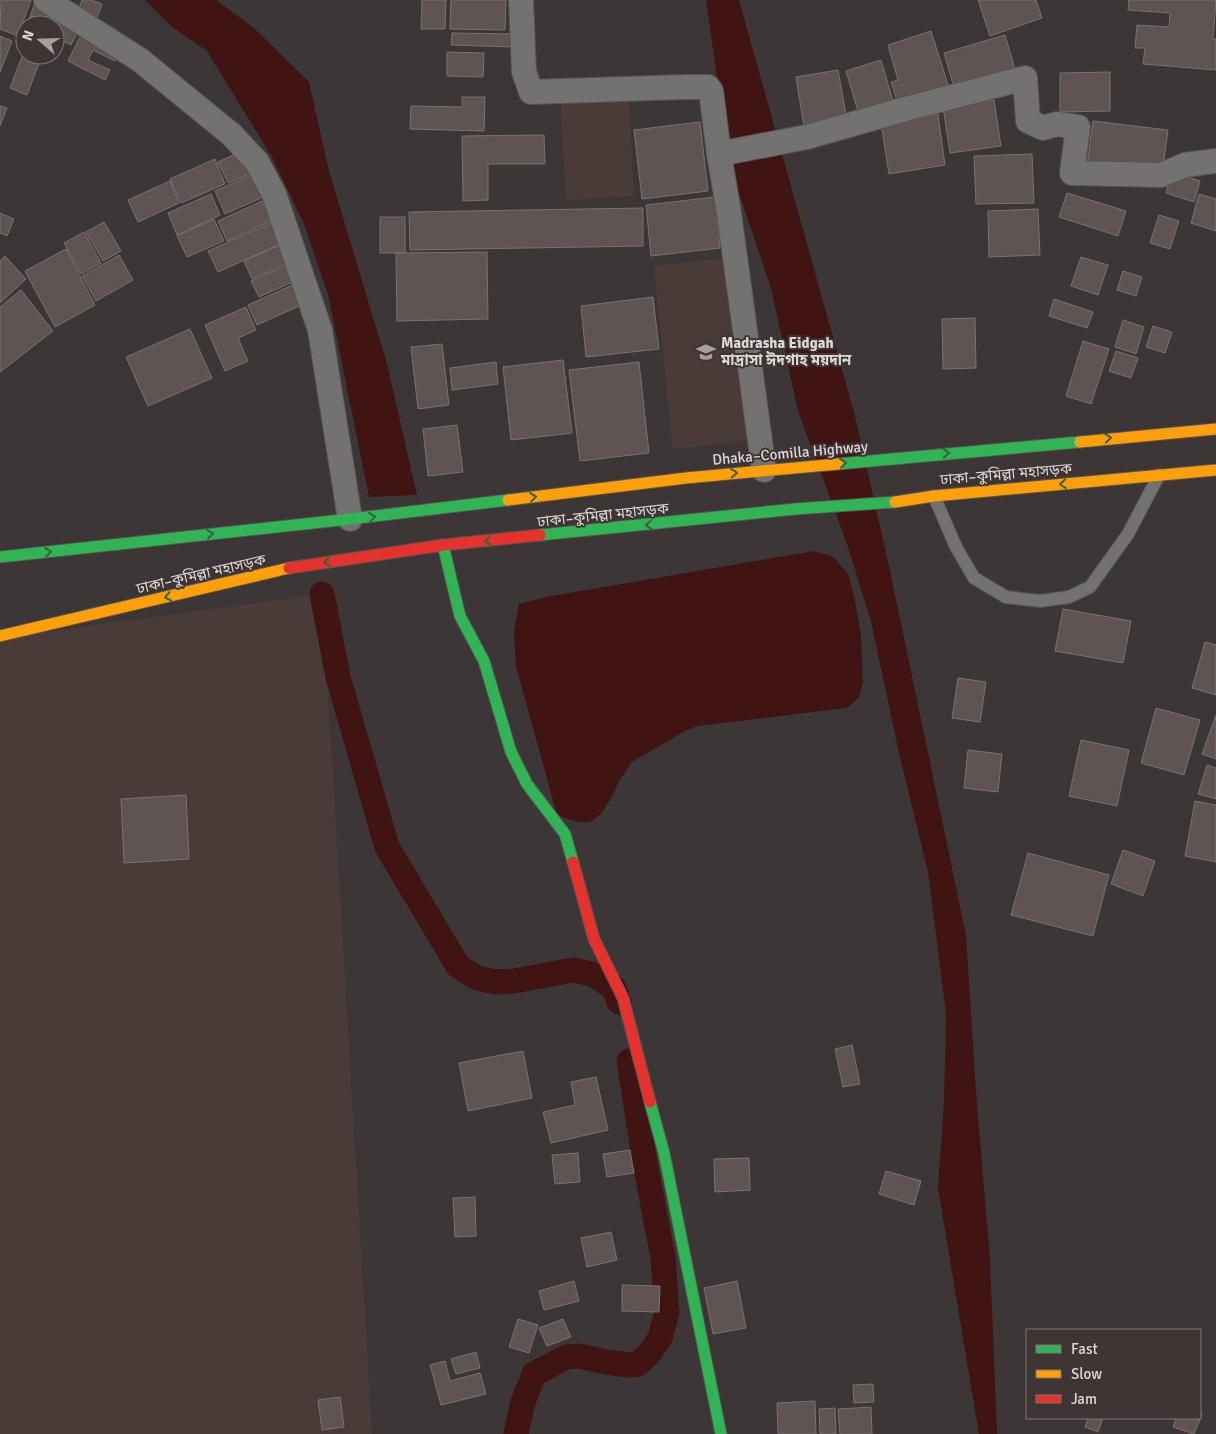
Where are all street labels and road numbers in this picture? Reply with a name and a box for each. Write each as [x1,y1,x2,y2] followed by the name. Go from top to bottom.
[711,437,869,469] street label: Dhaka–Comilla Highway
[938,459,1073,489] street label: ঢাকা–কুমিল্লা মহাসড়ক
[535,499,671,531] street label: ঢাকা–কুমিল্লা মহাসড়ক
[134,550,268,598] street label: ঢাকা–কুমিল্লা মহাসড়ক

